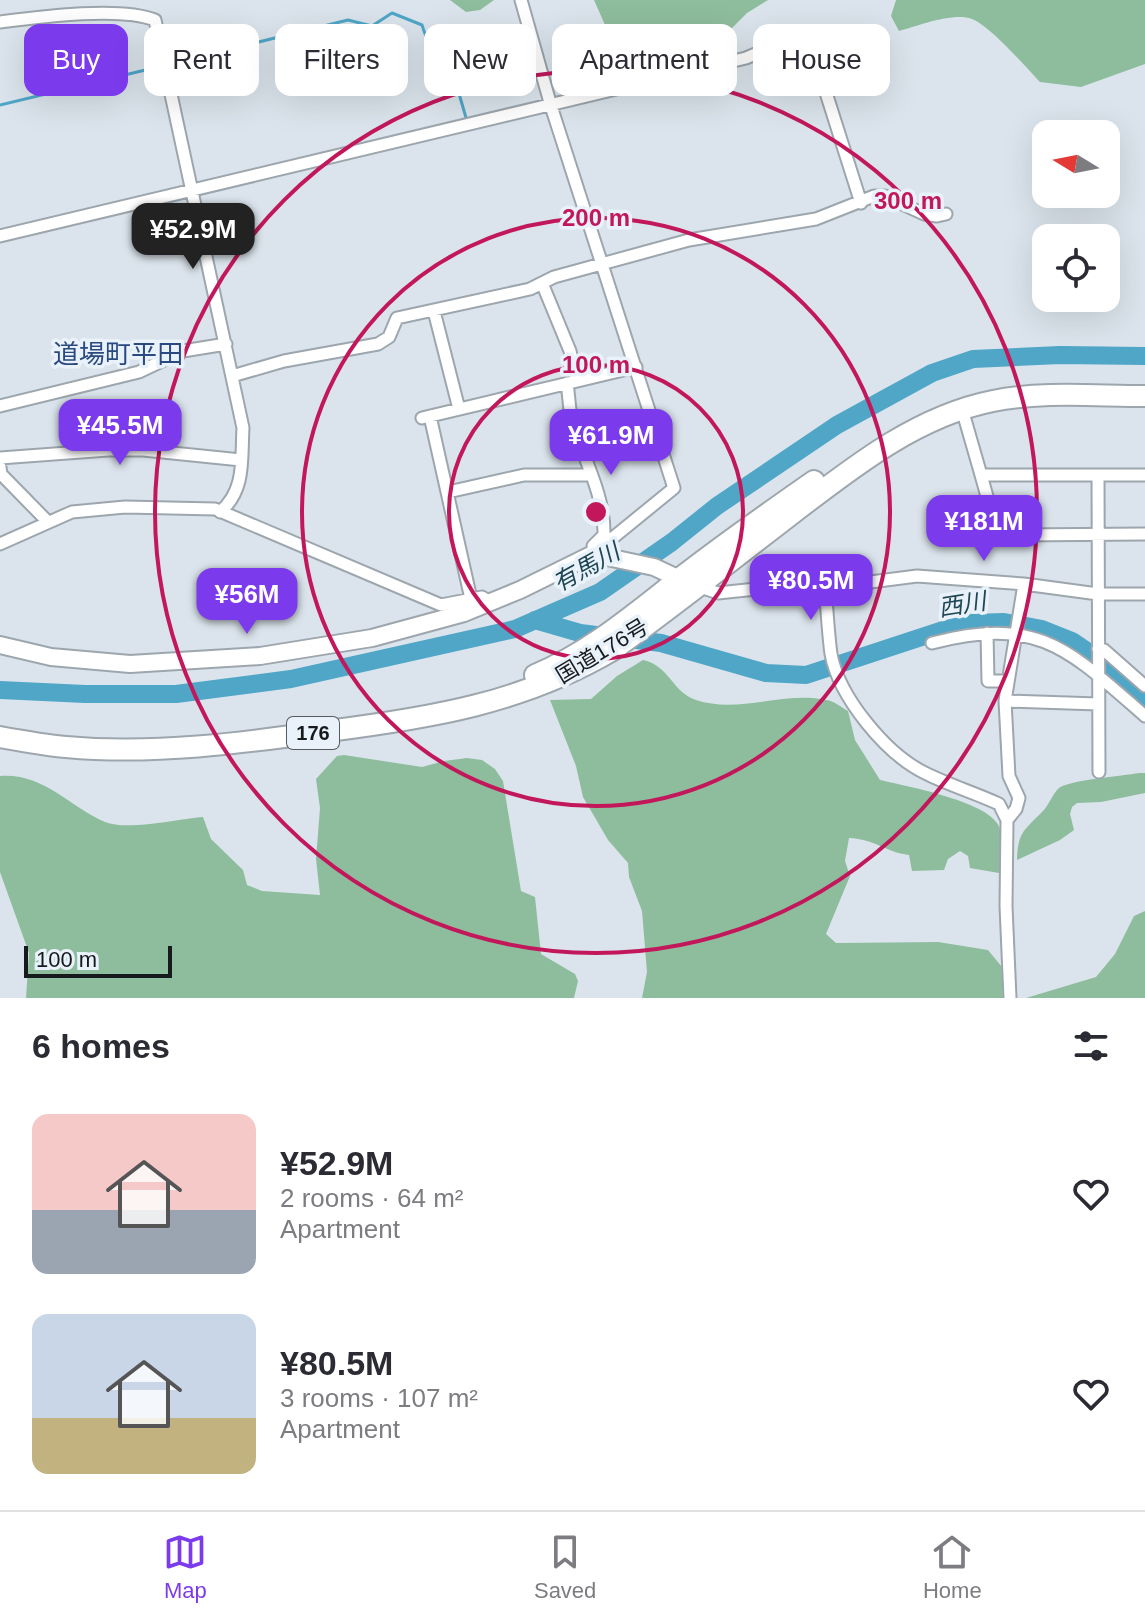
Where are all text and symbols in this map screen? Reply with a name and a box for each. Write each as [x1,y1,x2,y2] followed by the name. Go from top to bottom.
[24,24,128,96] chip: Buy
[144,24,259,96] chip: Rent
[275,24,408,96] chip: Filters
[424,24,536,96] chip: New
[552,24,737,96] chip: Apartment
[753,24,890,96] chip: House
[1032,120,1120,208] north arrow
[1032,120,1120,312] map controls
[874,187,942,214] text: 300 m
[128,203,258,271] pin: ¥52.9M
[562,204,630,231] text: 200 m
[150,214,236,244] text: ¥52.9M
[1032,224,1120,312] button: locate
[53,339,183,369] district label: 道場町平田
[562,351,630,378] text: 100 m
[55,399,185,467] pin: ¥45.5M
[546,409,676,477] pin: ¥61.9M
[77,410,163,440] text: ¥45.5M
[568,420,654,450] text: ¥61.9M
[928,495,1040,563] pin: ¥181M
[582,498,610,526] centre of rings
[944,506,1024,536] text: ¥181M
[548,536,627,596] water label: 有馬川
[746,554,876,622] pin: ¥80.5M
[768,565,854,595] text: ¥80.5M
[200,568,294,636] pin: ¥56M
[214,579,280,609] text: ¥56M
[936,586,991,621] water label: 西川
[552,614,652,688] street label: 国道176号
[287,717,339,749] road number: 176
[24,942,172,978] scale bar
[36,947,97,972] text: 100 m
[1069,1024,1113,1068] icon: filters
[32,1027,170,1065] text: 6 homes
[280,1144,393,1182] text: ¥52.9M
[96,1146,192,1242] icon: home
[1069,1172,1113,1216] icon: heart
[280,1183,464,1213] text: 2 rooms · 64 m²
[280,1214,400,1244] text: Apartment
[280,1344,393,1382] text: ¥80.5M
[96,1346,192,1442] icon: home
[1069,1372,1113,1416] icon: heart
[280,1383,478,1413] text: 3 rooms · 107 m²
[280,1414,400,1444] text: Apartment
[163,1530,207,1604] tab: Map
[534,1530,596,1604] tab: Saved
[923,1530,982,1604] tab: Home

